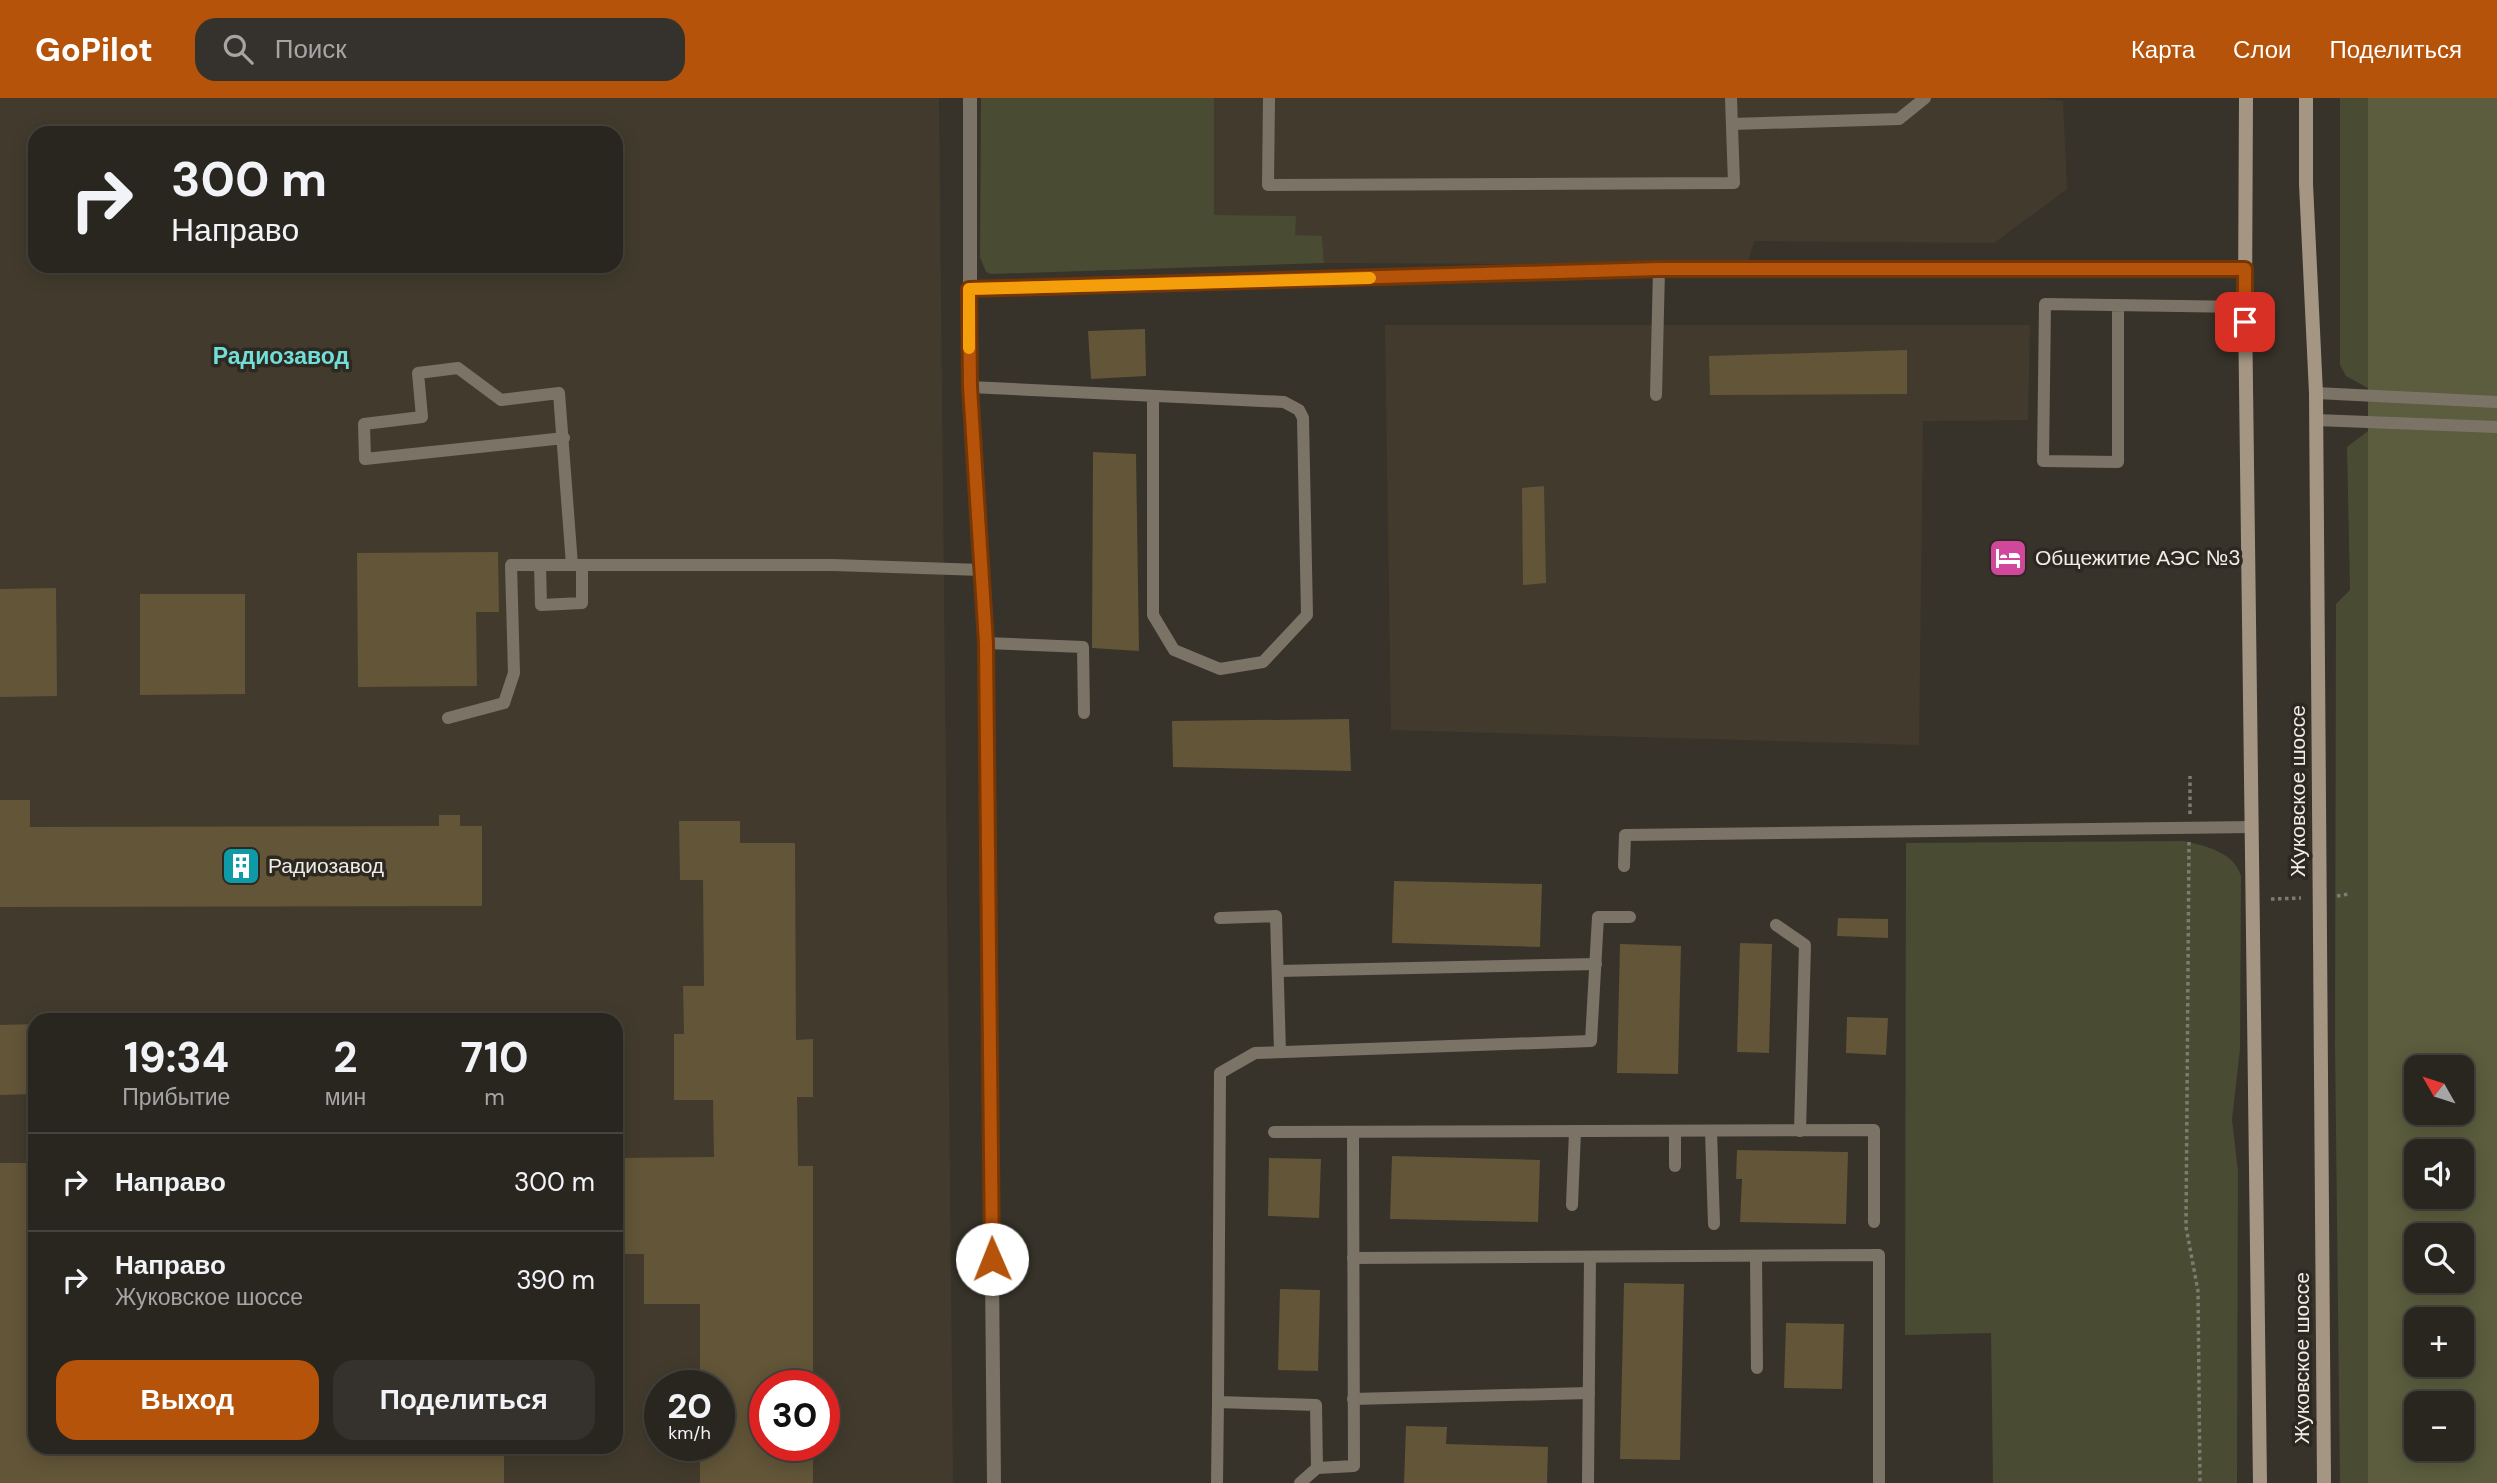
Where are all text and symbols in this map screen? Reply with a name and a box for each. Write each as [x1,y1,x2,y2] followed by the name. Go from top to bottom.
[195,18,685,81] search box
[35,28,153,71] text: GoPilot
[219,30,257,68] icon: search
[275,32,347,66] text: Поиск
[2131,34,2195,65] text: Карта
[2233,34,2291,65] text: Слои
[2329,34,2462,65] text: Поделиться
[171,147,327,211] text: 300 m
[56,154,147,245] icon: right
[171,209,299,251] text: Направо
[2215,292,2275,352] pin
[2226,303,2264,341] icon: arrive
[213,341,350,371] district label: Радиозавод
[1987,537,2029,579] hotel icon: Общежитие АЭС №3
[2035,544,2241,572] place label: Общежитие АЭС №3
[2284,705,2312,877] street label: Жуковское шоссе
[220,845,262,887] building icon: Радиозавод
[268,852,384,880] place label: Радиозавод
[124,1030,229,1085] text: 19:34
[333,1030,358,1085] text: 2
[460,1030,529,1085] text: 710
[2404,1055,2474,1125] north arrow
[2404,1055,2474,1461] map controls
[122,1082,230,1112] text: Прибытие
[325,1082,366,1112] text: мин
[484,1082,505,1112] text: m
[2404,1139,2474,1209] button: sound
[56,1163,94,1201] icon: right
[115,1165,226,1199] text: Направо
[514,1165,595,1199] text: 300 m
[955,1222,1029,1296] position arrow
[2404,1223,2474,1293] button: search
[115,1248,226,1282] text: Направо
[56,1261,94,1299] icon: right
[516,1263,595,1297] text: 390 m
[2288,1272,2316,1444] street label: Жуковское шоссе
[115,1282,303,1312] text: Жуковское шоссе
[2404,1307,2474,1377] button: +
[56,1360,319,1440] button: Выход
[333,1360,595,1440] button: Поделиться
[749,1370,840,1461] speed limit sign: 30
[667,1383,712,1429] text: 20
[2404,1391,2474,1461] button: −
[668,1421,711,1445] text: km/h

